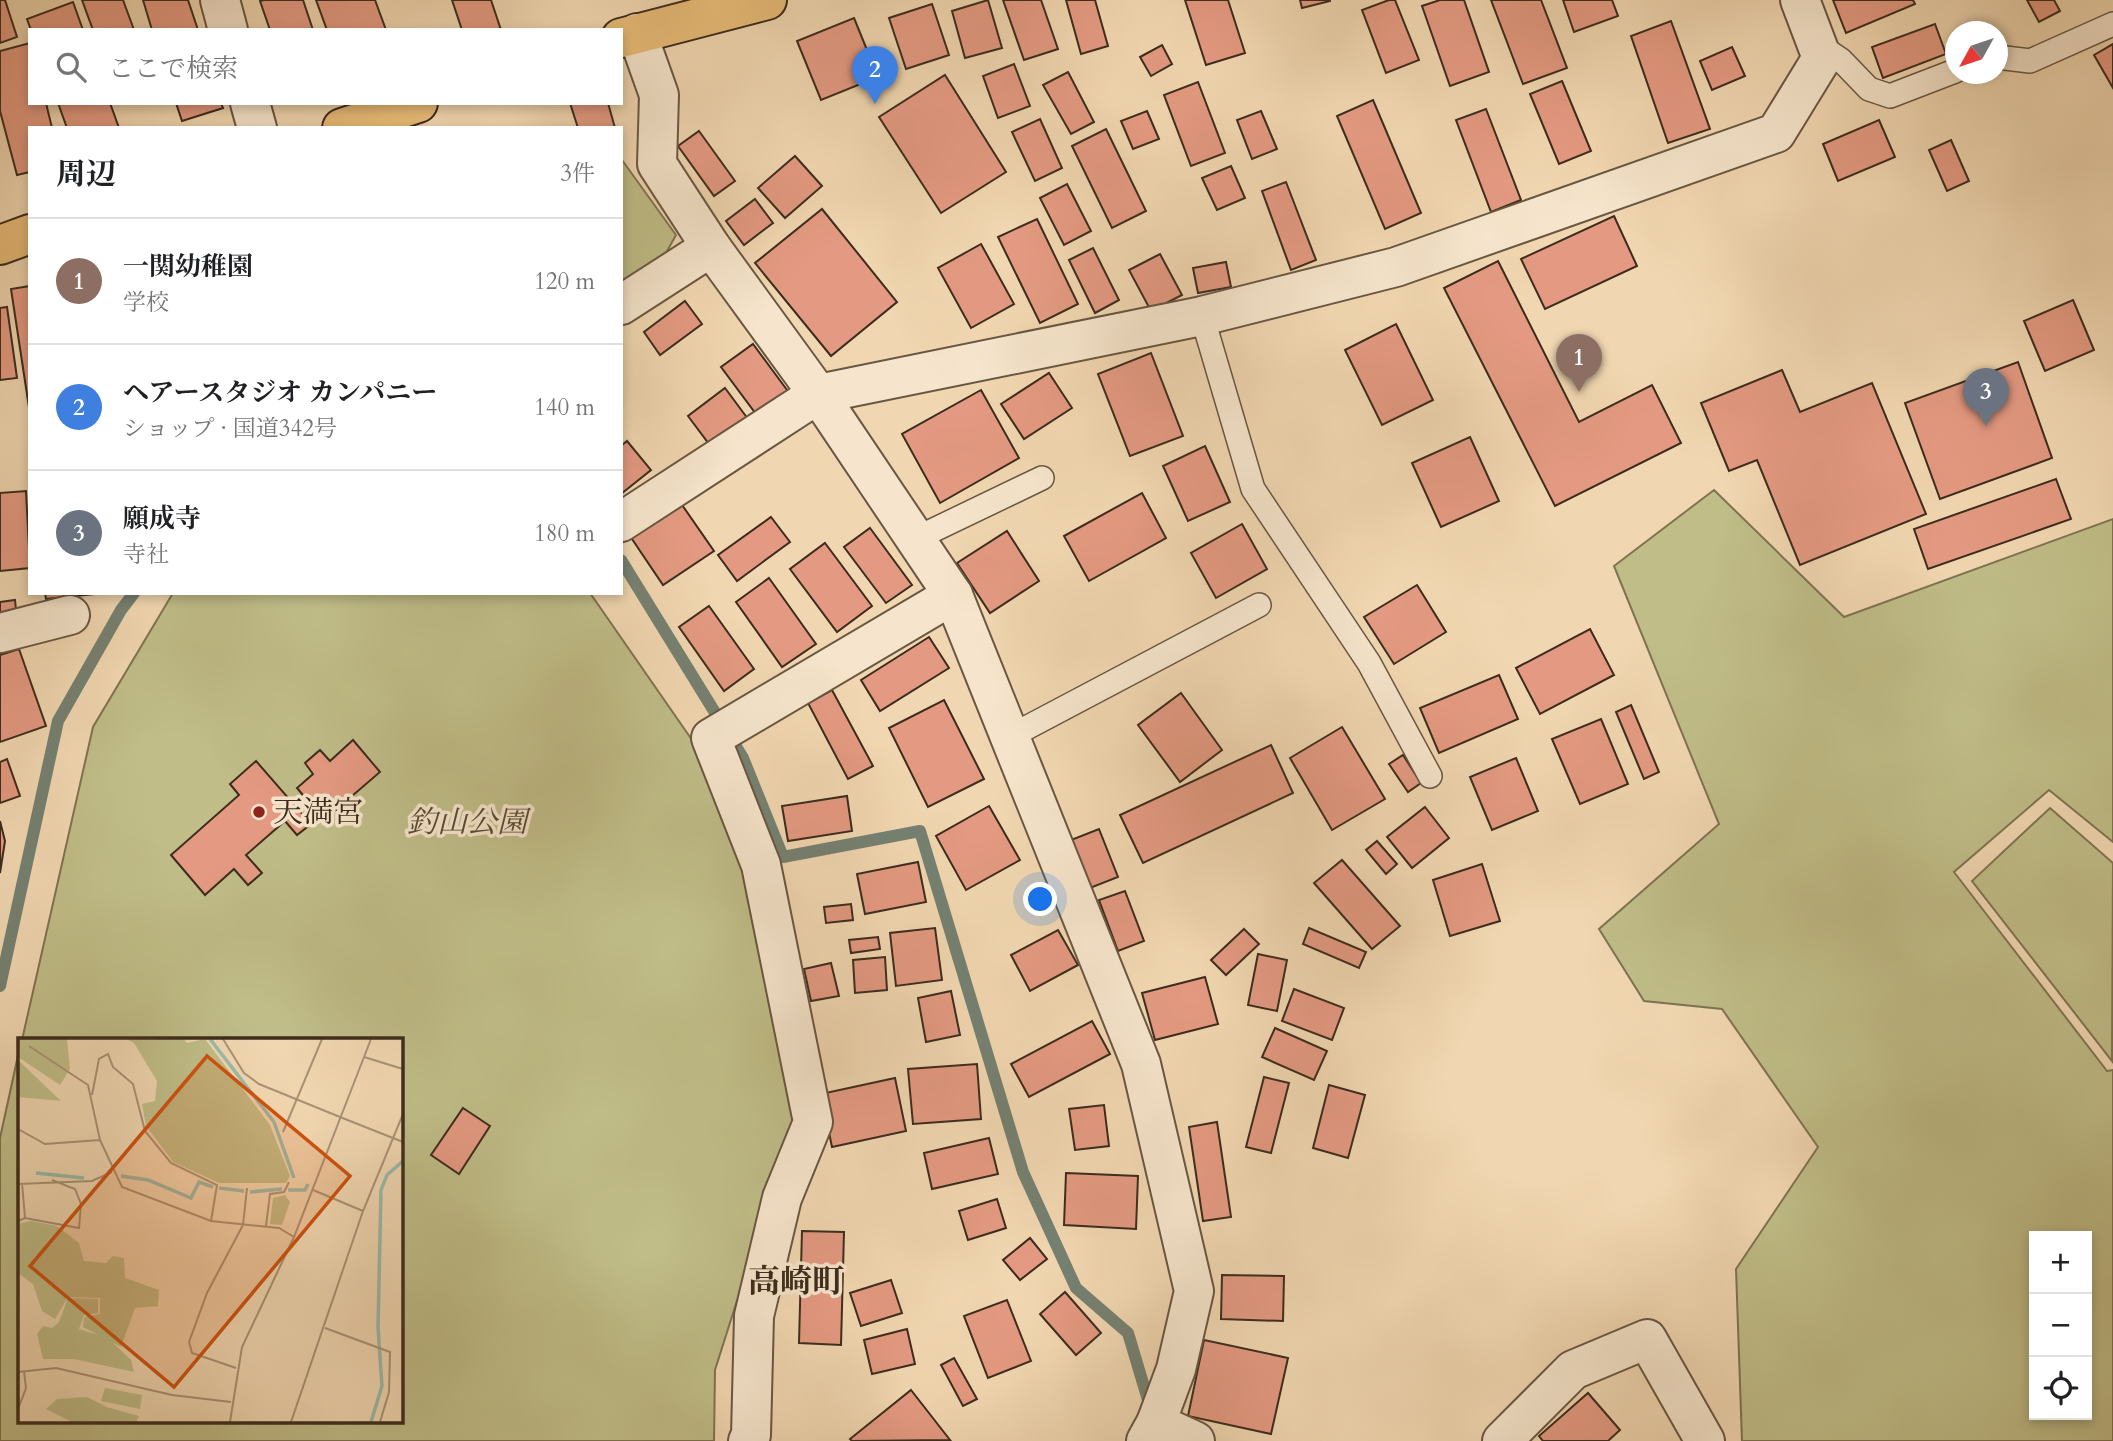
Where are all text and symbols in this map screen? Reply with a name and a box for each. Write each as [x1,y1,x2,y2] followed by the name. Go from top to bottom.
[1945,21,2008,84] north arrow
[28,28,623,105] search box
[852,46,898,104] pin: 2
[52,48,90,86] icon: search
[108,51,238,86] text: ここで検索
[56,154,116,195] text: 周辺
[560,158,595,189] text: 3件
[123,249,253,284] text: 一関幼稚園
[73,266,85,297] text: 1
[534,266,595,297] text: 120 m
[123,287,169,318] text: 学校
[1556,334,1602,392] pin: 1
[1963,368,2009,426] pin: 3
[123,375,437,410] text: ヘアースタジオ カンパニー
[73,392,85,423] text: 2
[534,392,595,423] text: 140 m
[123,413,337,444] text: ショップ · 国道342号
[123,501,201,536] text: 願成寺
[73,518,85,549] text: 3
[534,518,595,549] text: 180 m
[123,539,169,570] text: 寺社
[273,792,363,833] place label: 天満宮
[407,802,532,843] park label: 釣山公園
[251,804,267,820] marker: 天満宮
[1023,882,1057,916] your location
[18,1038,402,1424] inset map
[2029,1231,2092,1420] map controls
[2029,1231,2092,1294] button: +
[748,1260,844,1304] district label: 高崎町
[2029,1294,2092,1357] button: −
[2029,1357,2092,1420] button: locate

